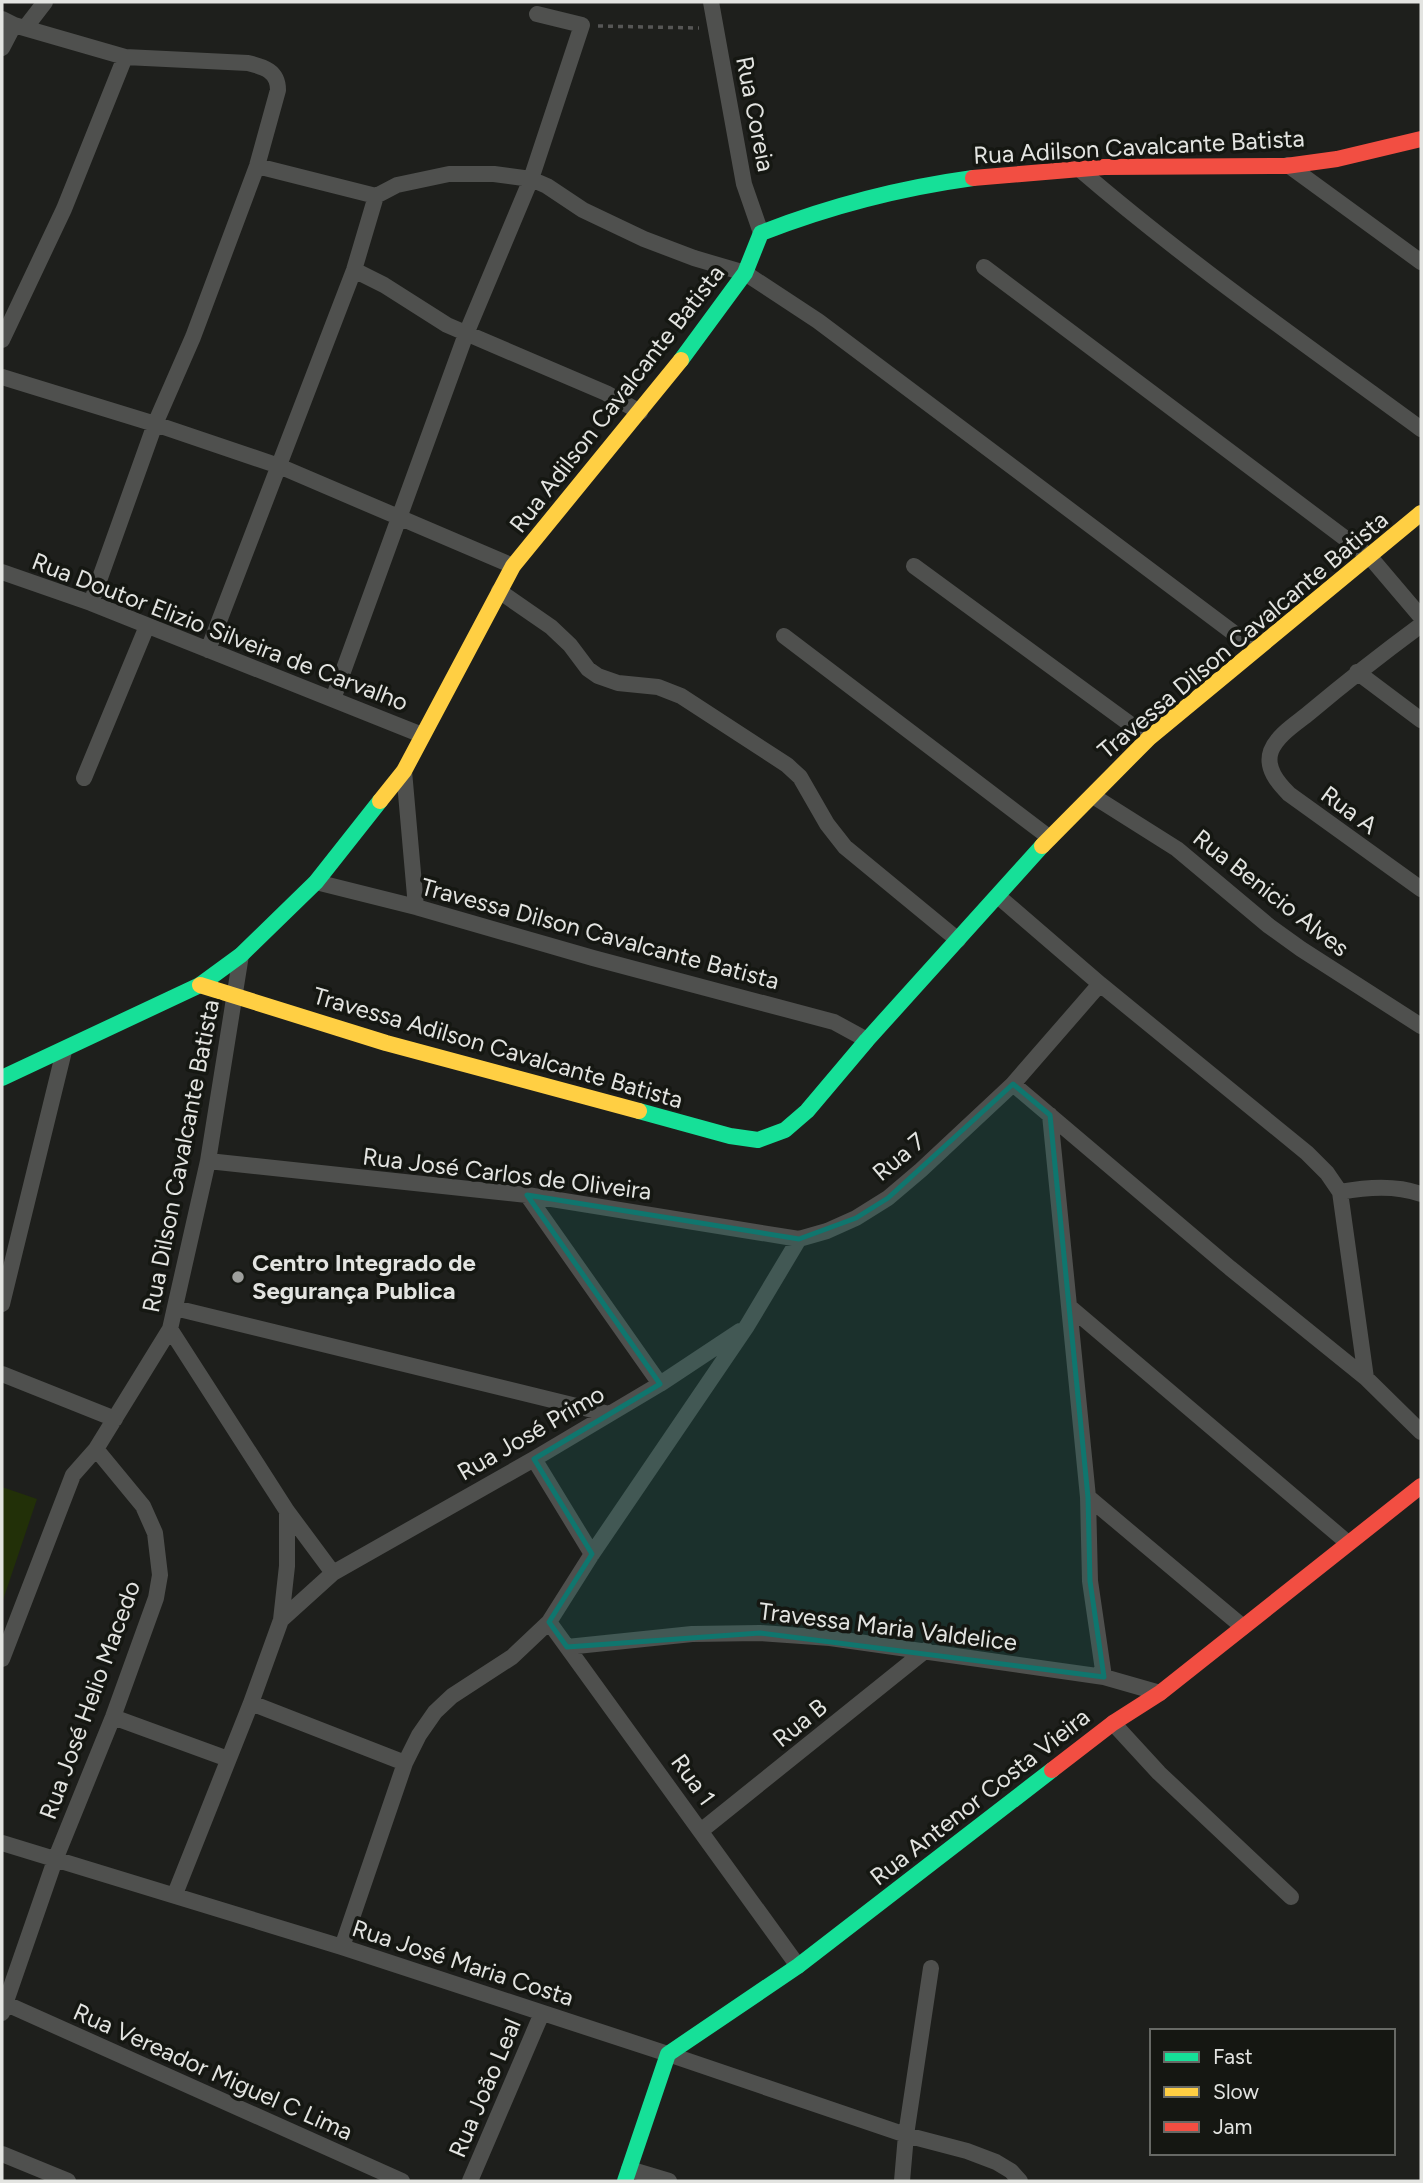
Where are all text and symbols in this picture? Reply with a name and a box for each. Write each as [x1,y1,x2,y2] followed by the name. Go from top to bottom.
[730,54,781,174] street label: Rua Coreia
[973,123,1305,170] street label: Rua Adilson Cavalcante Batista
[503,259,730,538] street label: Rua Adilson Cavalcante Batista
[1092,505,1394,765] street label: Travessa Dilson Cavalcante Batista
[28,546,412,717] street label: Rua Doutor Elizio Silveira de Carvalho
[1315,779,1384,840] street label: Rua A
[1188,823,1355,962] street label: Rua Benicio Alves
[418,872,782,995] street label: Travessa Dilson Cavalcante Batista
[310,981,686,1114] street label: Travessa Adilson Cavalcante Batista
[136,997,225,1315] street label: Rua Dilson Cavalcante Batista
[867,1126,931,1187] street label: Rua 7
[361,1141,653,1206] street label: Rua José Carlos de Oliveira
[252,1248,476,1305] place label: Centro Integrado de Segurança Publica
[230,1269,246,1285] marker: Centro Integrado de Segurança Publica
[452,1379,609,1486] street label: Rua José Primo
[33,1577,146,1823] street label: Rua José Helio Macedo
[757,1596,1019,1657] street label: Travessa Maria Valdelice
[767,1692,833,1753] street label: Rua B
[864,1702,1095,1891] street label: Rua Antenor Costa Vieira
[665,1748,722,1811] street label: Rua 1
[349,1913,578,2012] street label: Rua José Maria Costa
[69,1997,357,2146] street label: Rua Vereador Miguel C Lima
[442,2014,527,2162] street label: Rua João Leal
[1150,2029,1395,2155] legend
[1213,2044,1253,2069] text: Fast
[1213,2079,1259,2104] text: Slow
[1213,2114,1252,2139] text: Jam

